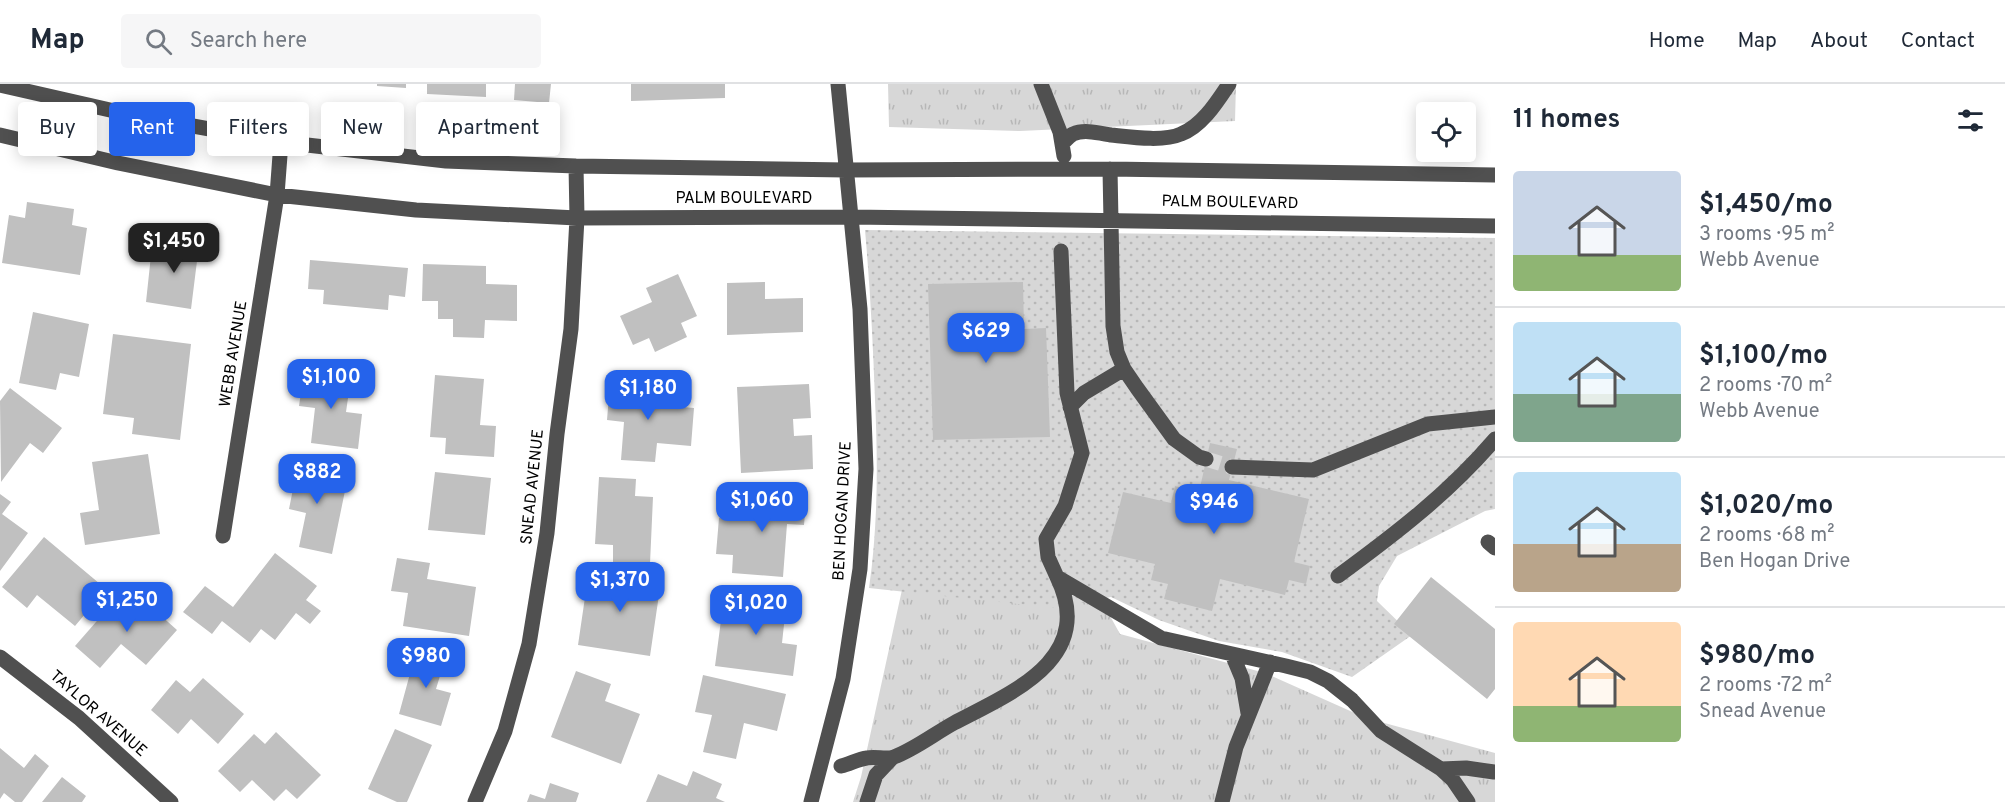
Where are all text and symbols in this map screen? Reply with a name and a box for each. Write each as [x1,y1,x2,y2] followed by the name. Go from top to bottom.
[121,14,541,68] search box
[30,23,85,59] text: Map
[142,25,175,58] icon: search
[190,28,307,55] text: Search here
[1649,28,1705,55] text: Home
[1738,28,1777,55] text: Map
[1810,28,1868,55] text: About
[1901,28,1975,55] text: Contact
[18,102,97,156] chip: Buy
[109,102,195,156] chip: Rent
[207,102,309,156] chip: Filters
[321,102,404,156] chip: New
[416,102,560,156] chip: Apartment
[1416,102,1476,162] map controls
[1416,102,1476,162] button: locate
[1513,104,1620,137] text: 11 homes
[1954,104,1987,137] icon: filters
[675,189,813,209] street label: PALM BOULEVARD
[1699,189,1833,222] text: $1,450/mo
[1161,192,1299,214] street label: PALM BOULEVARD
[1561,195,1633,267] icon: home
[1699,222,1835,248] text: 3 rooms · 95 m²
[125,223,223,274] pin: $1,450
[142,229,206,255] text: $1,450
[1699,248,1819,274] text: Webb Avenue
[216,299,252,409] street label: WEBB AVENUE
[950,313,1022,364] pin: $629
[962,319,1010,345] text: $629
[1699,340,1828,373] text: $1,100/mo
[1561,346,1633,418] icon: home
[282,359,380,410] pin: $1,100
[301,365,361,391] text: $1,100
[599,370,697,421] pin: $1,180
[1699,373,1832,399] text: 2 rooms · 70 m²
[619,376,677,402] text: $1,180
[1699,399,1819,425] text: Webb Avenue
[517,428,549,546] street label: SNEAD AVENUE
[829,441,857,581] street label: BEN HOGAN DRIVE
[281,454,353,505] pin: $882
[292,460,342,486] text: $882
[713,482,811,533] pin: $1,060
[1178,484,1250,535] pin: $946
[730,488,794,514] text: $1,060
[1189,490,1239,516] text: $946
[1699,490,1833,523] text: $1,020/mo
[1561,496,1633,568] icon: home
[1699,523,1835,549] text: 2 rooms · 68 m²
[1699,549,1850,575] text: Ben Hogan Drive
[571,562,669,613] pin: $1,370
[590,568,650,594] text: $1,370
[78,582,176,633] pin: $1,250
[707,585,805,636] pin: $1,020
[96,588,158,614] text: $1,250
[724,591,788,617] text: $1,020
[390,638,462,689] pin: $980
[1699,640,1815,673] text: $980/mo
[401,644,451,670] text: $980
[1561,646,1633,718] icon: home
[45,666,151,762] street label: TAYLOR AVENUE
[1699,673,1832,699] text: 2 rooms · 72 m²
[1699,699,1826,725] text: Snead Avenue

